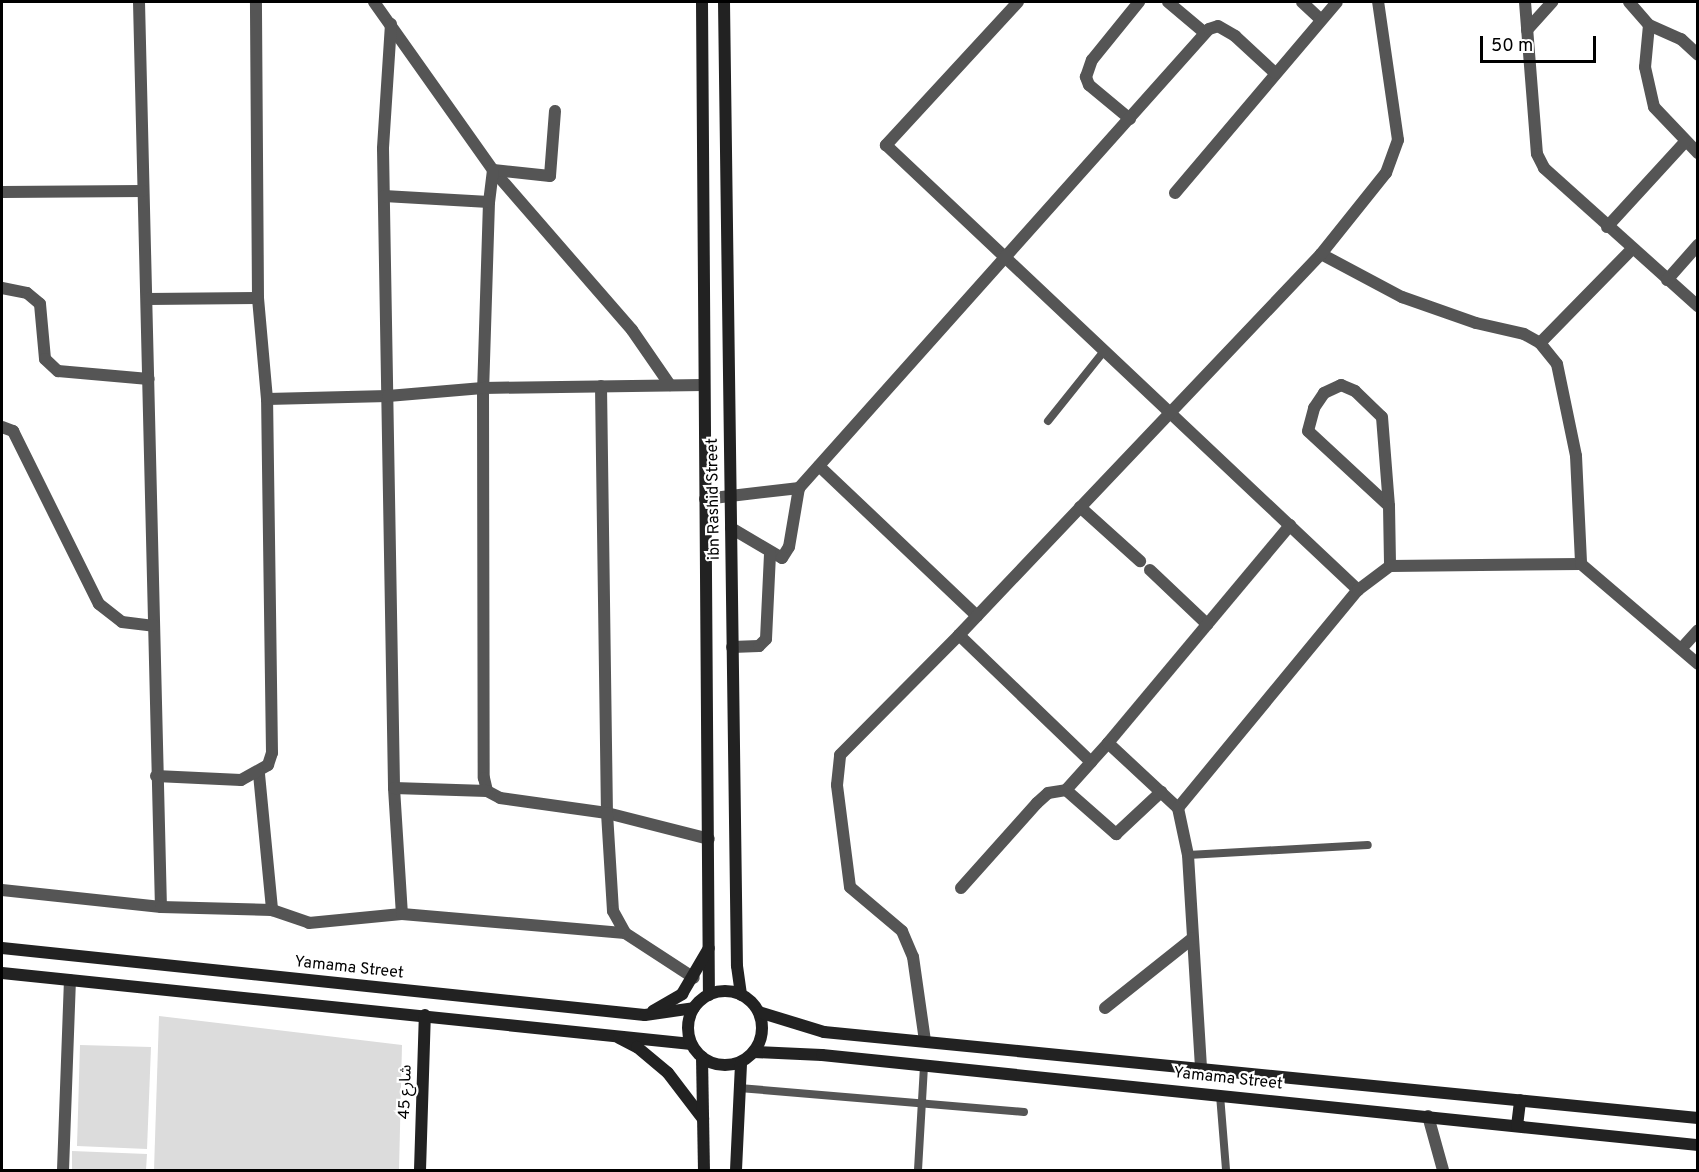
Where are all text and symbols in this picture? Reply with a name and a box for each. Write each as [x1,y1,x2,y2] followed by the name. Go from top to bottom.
[1483,24,1598,62] scale bar
[1491,35,1533,58] text: 50 m
[703,438,725,560] street label: ibn Rashid Street
[293,953,405,983] street label: Yamama Street
[395,1064,417,1120] street label: شارع 45
[1172,1064,1284,1094] street label: Yamama Street

